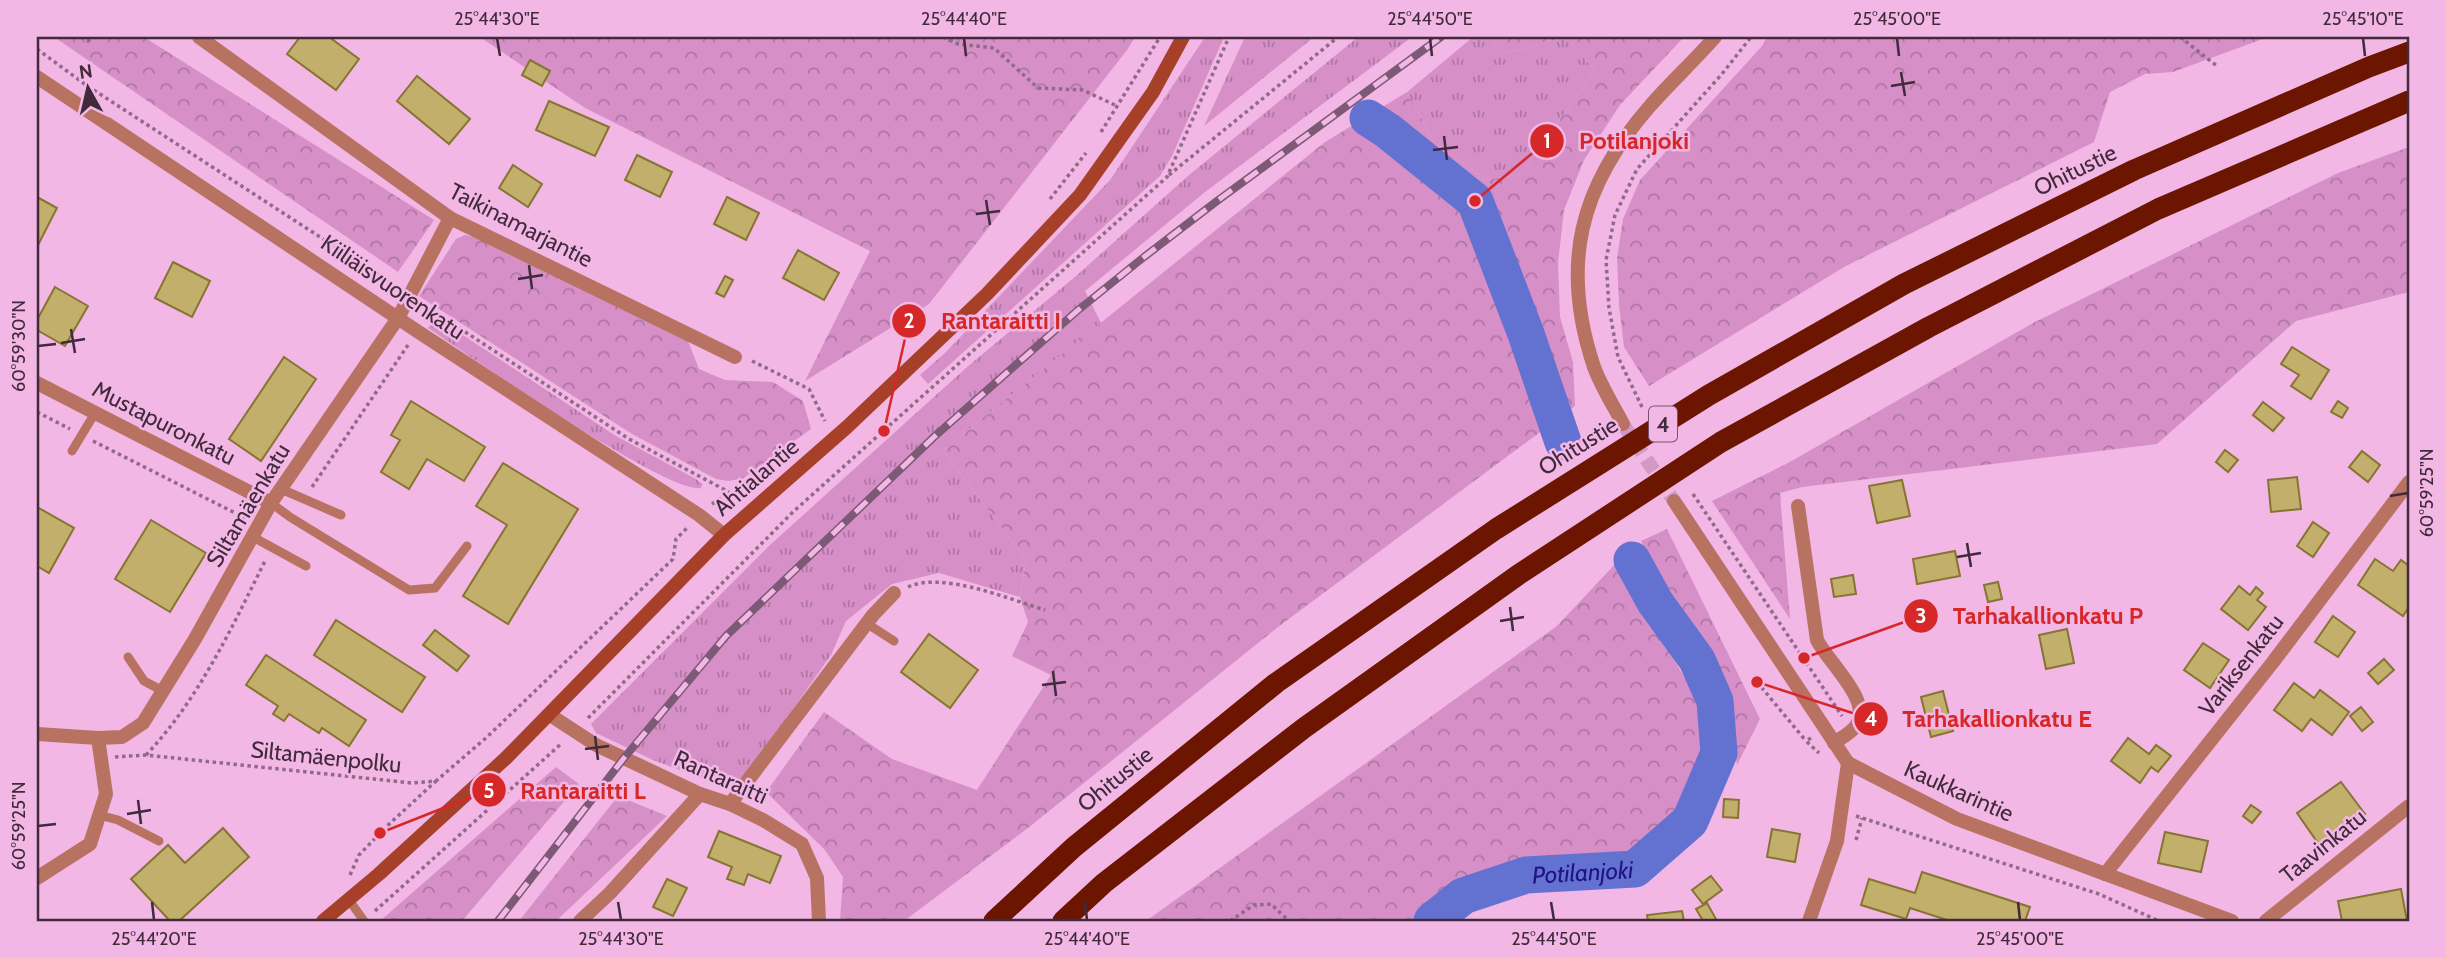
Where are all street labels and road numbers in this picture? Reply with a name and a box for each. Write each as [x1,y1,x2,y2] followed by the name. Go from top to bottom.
[2029,138,2121,202] street label: Ohitustie
[445,177,598,273] street label: Taikinamarjantie
[316,229,470,345] street label: Kiiliäisvuorenkatu
[88,375,240,471] street label: Mustapuronkatu
[1649,406,1677,442] road number: 4
[1533,411,1623,481] street label: Ohitustie
[708,432,804,522] street label: Ahtialantie
[200,438,296,572] street label: Siltamäenkatu
[2193,608,2289,722] street label: Variksenkatu
[249,735,403,779] street label: Siltamäenpolku
[1072,740,1158,818] street label: Ohitustie
[670,744,772,810] street label: Rantaraitti
[1900,754,2018,828] street label: Kaukkarintie
[2274,803,2372,889] street label: Taavinkatu

